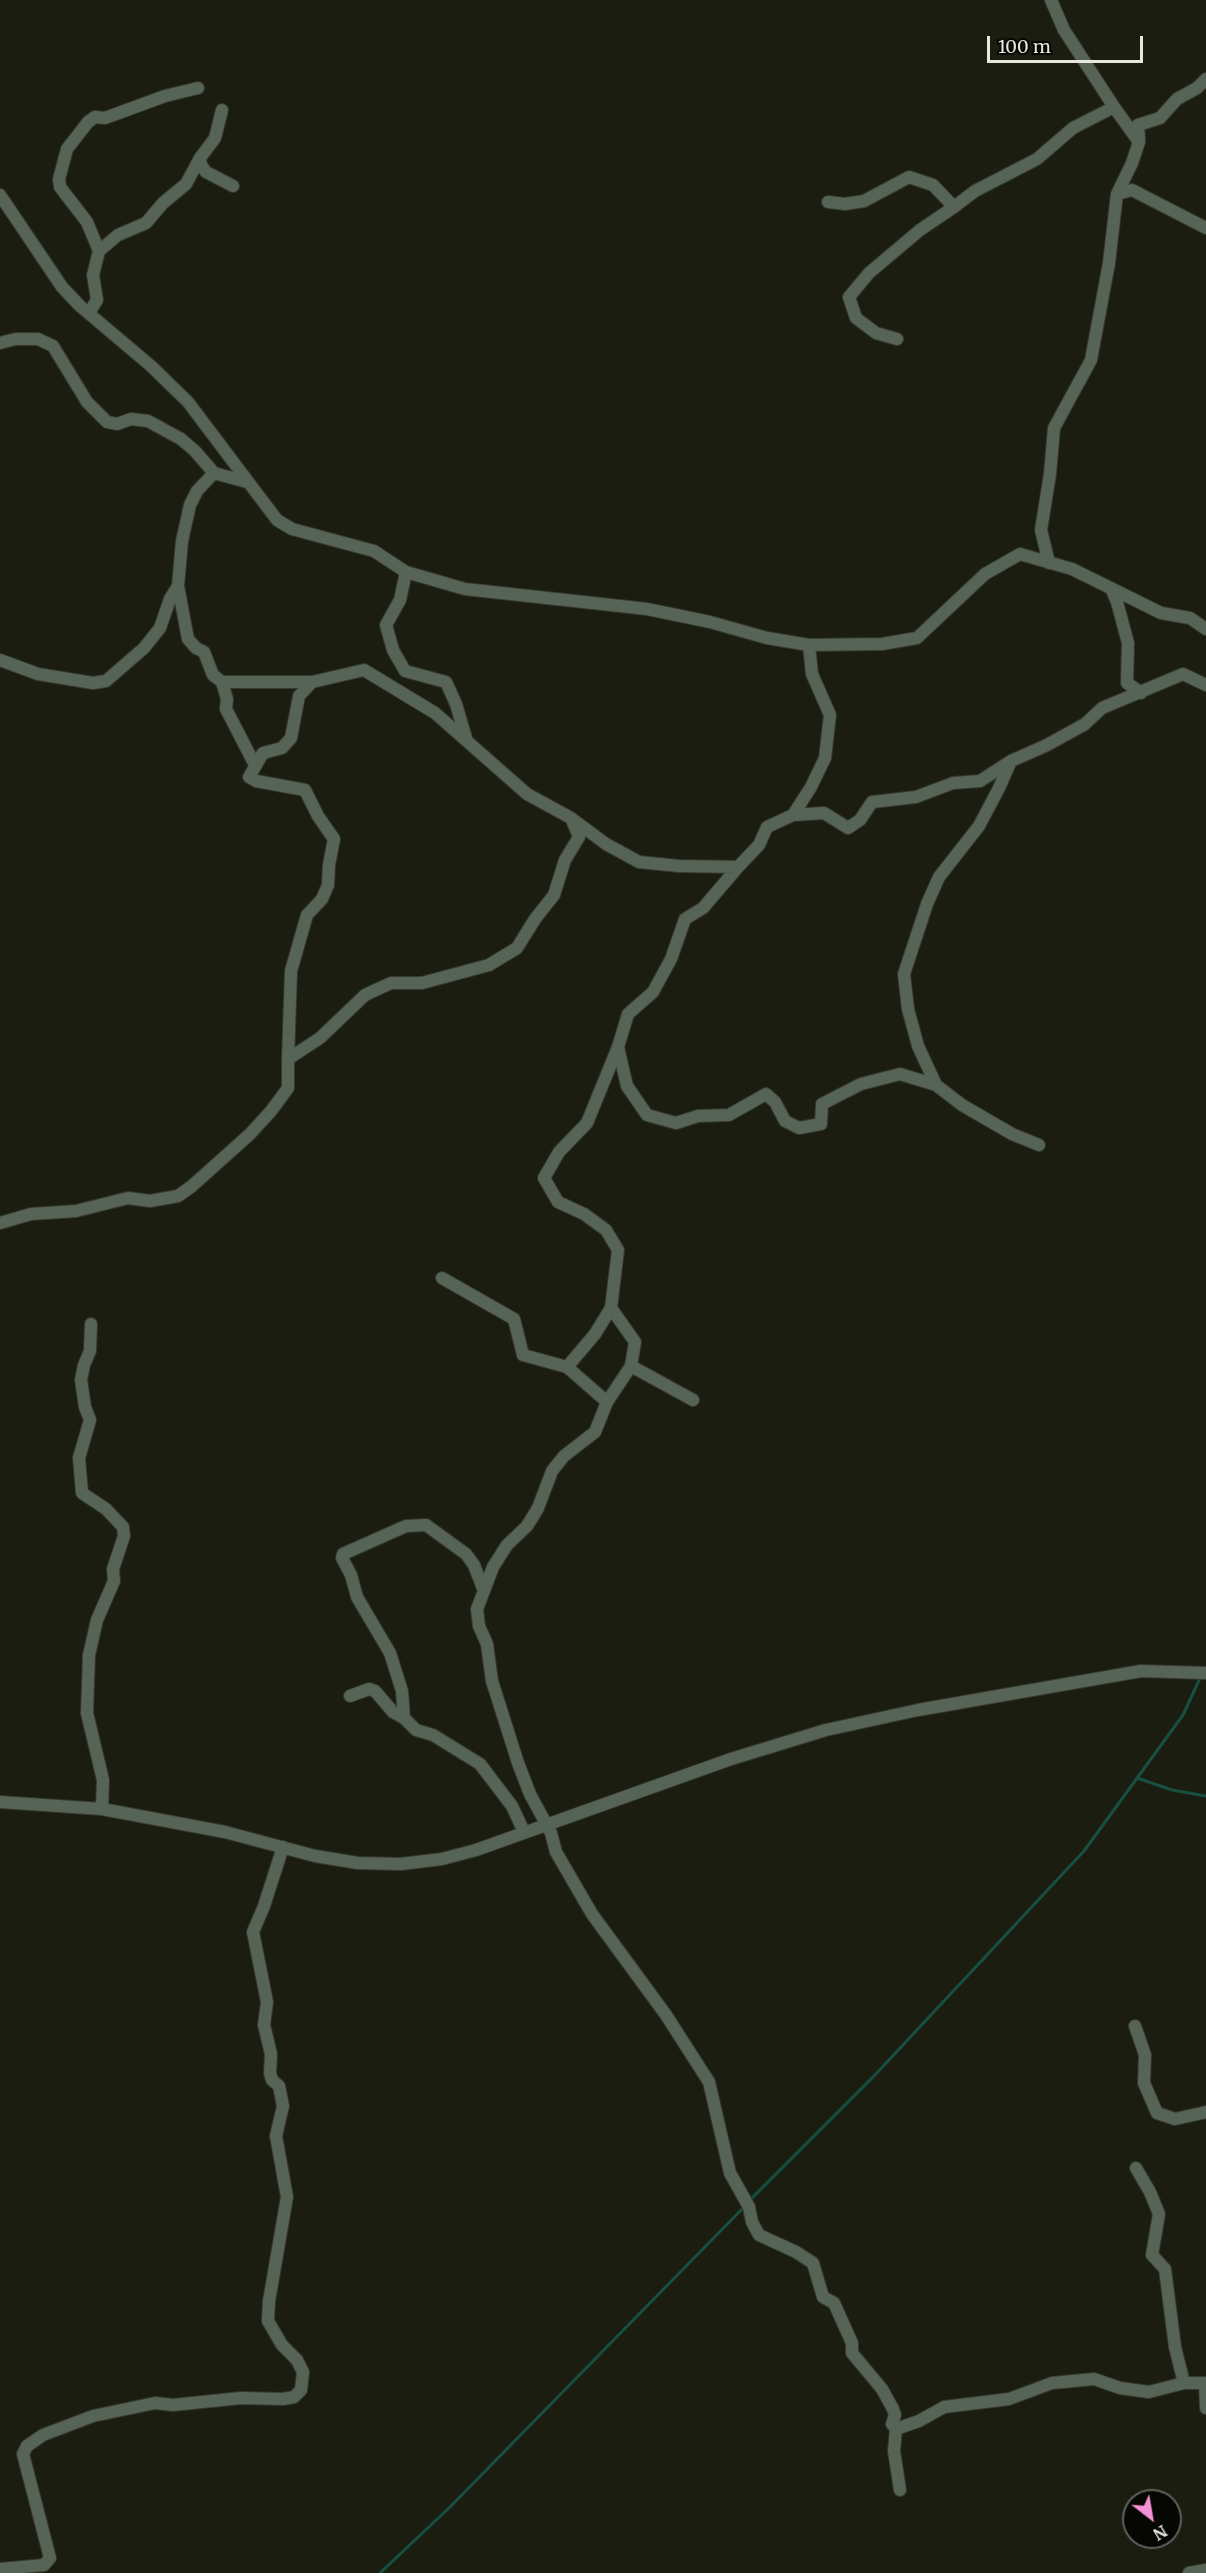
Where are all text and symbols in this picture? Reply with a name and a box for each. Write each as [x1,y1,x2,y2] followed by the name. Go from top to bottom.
[990,24,1146,62] scale bar
[998,35,1051,58] text: 100 m
[1122,2489,1182,2549] north arrow
[1150,2521,1171,2545] text: N

